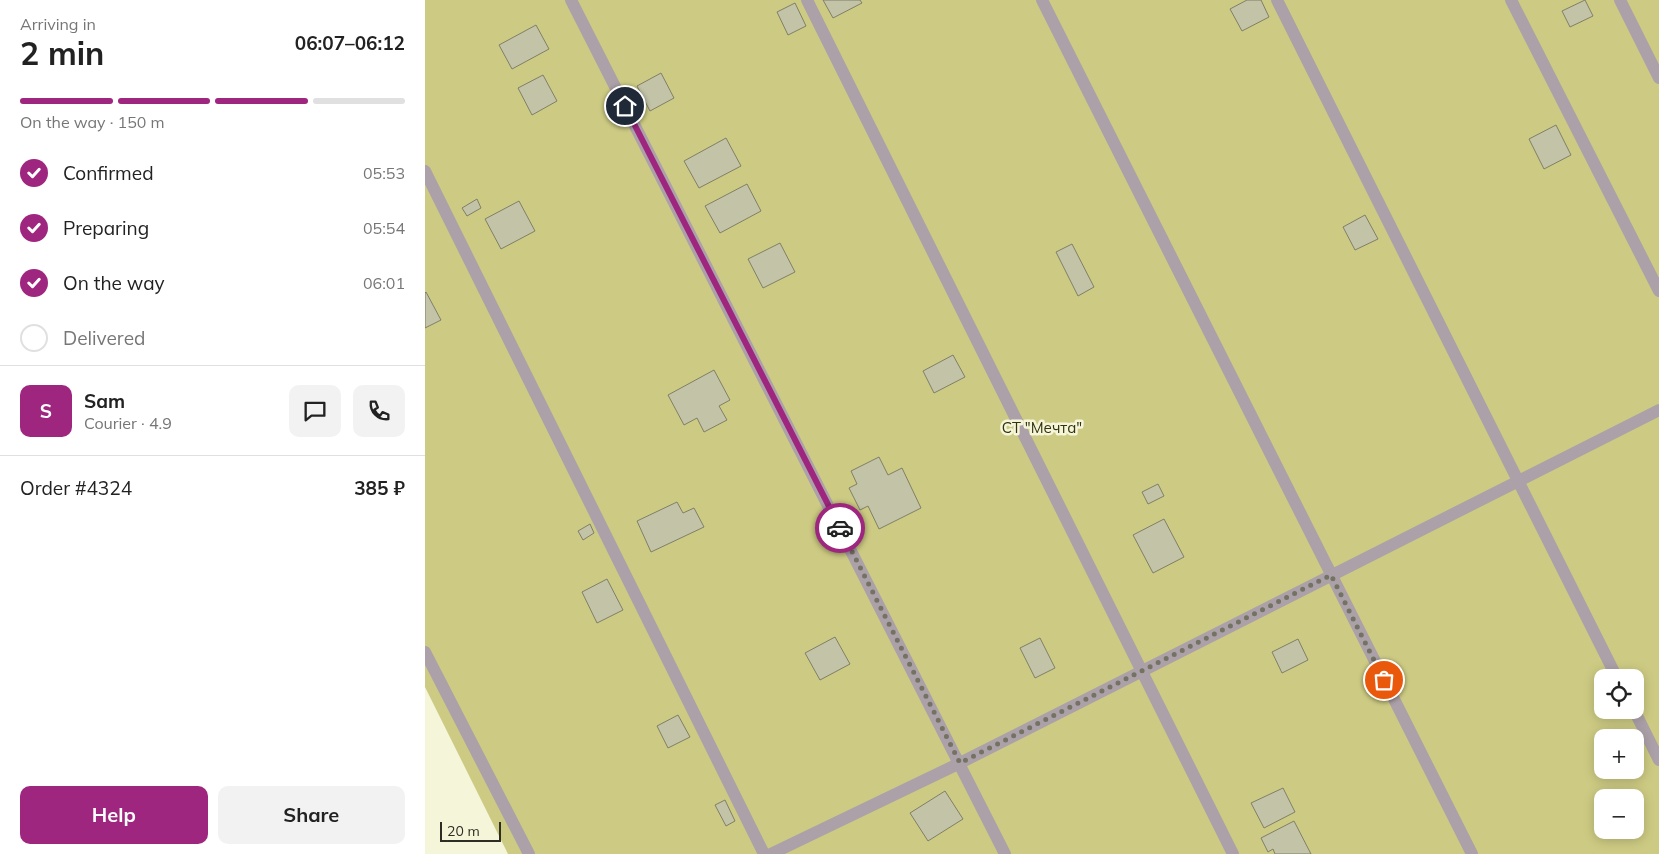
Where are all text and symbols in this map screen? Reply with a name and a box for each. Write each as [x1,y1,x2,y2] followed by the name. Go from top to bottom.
[20,14,96,34] text: Arriving in
[295,31,405,55] text: 06:07–06:12
[20,33,104,73] text: 2 min
[604,85,646,127] pin
[611,92,639,120] icon: home
[20,112,165,132] text: On the way · 150 m
[20,159,48,187] icon: check
[63,161,154,185] text: Confirmed
[363,163,405,183] text: 05:53
[20,214,48,242] icon: check
[63,216,149,240] text: Preparing
[363,218,405,238] text: 05:54
[20,269,48,297] icon: check
[63,271,165,295] text: On the way
[363,273,405,293] text: 06:01
[63,326,145,350] text: Delivered
[289,385,341,437] button: chat
[353,385,405,437] button: phone
[84,389,125,413] text: Sam
[40,399,52,423] text: S
[84,413,172,433] text: Courier · 4.9
[1002,418,1082,437] park label: СТ "Мечта"
[20,476,132,500] text: Order #4324
[354,476,405,500] text: 385 ₽
[815,503,865,553] courier
[826,514,854,542] icon: car
[1363,659,1405,701] pin
[1370,666,1398,694] icon: bag
[1594,669,1644,839] map controls
[1594,669,1644,719] button: locate
[1594,729,1644,779] button: +
[20,786,208,844] button: Help
[218,786,405,844] button: Share
[1594,789,1644,839] button: −
[440,819,501,842] scale bar
[447,822,480,840] text: 20 m

